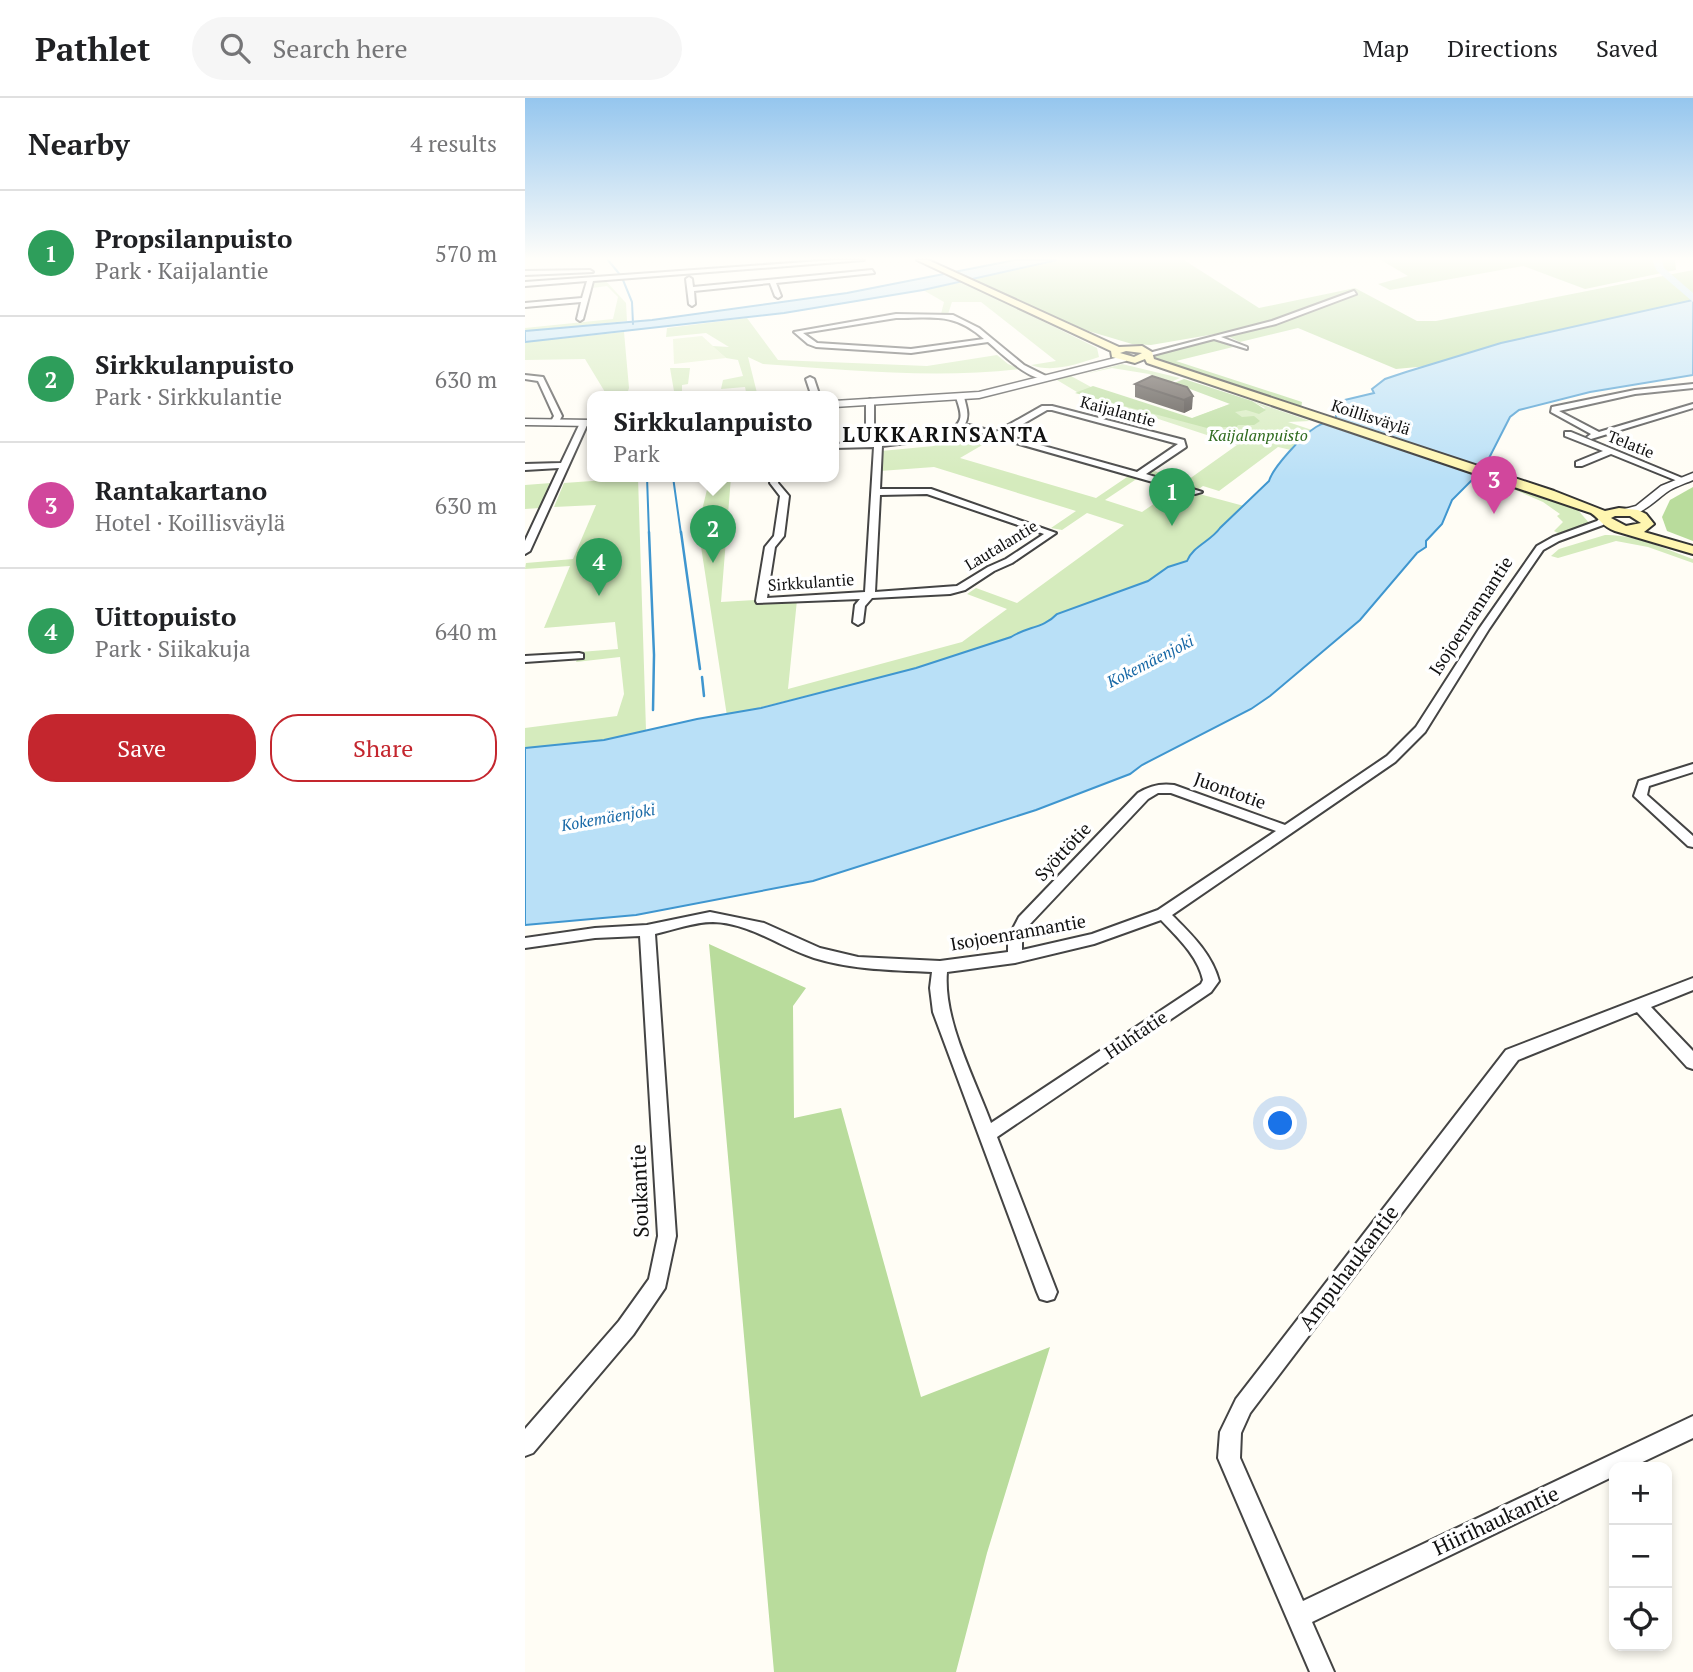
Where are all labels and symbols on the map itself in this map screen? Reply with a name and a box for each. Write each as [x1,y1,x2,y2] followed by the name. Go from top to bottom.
[1078,390,1158,432] street label: Kaijalantie
[1329,394,1413,440] street label: Koillisväylä
[843,420,1049,448] district label: LUKKARINSANTA
[1207,424,1308,446] park label: Kaijalanpuisto
[1604,425,1658,463] street label: Telatie
[1471,456,1517,514] pin: 3
[1149,468,1195,526] pin: 1
[690,505,736,563] pin: 2
[961,515,1041,575] street label: Lautalantie
[576,538,622,596] pin: 4
[1423,551,1518,680] street label: Isojoenrannantie
[767,568,855,596] street label: Sirkkulantie
[1102,629,1198,693] water label: Kokemäenjoki
[1191,766,1270,814] street label: Juontotie
[558,798,657,836] water label: Kokemäenjoki
[1029,817,1096,886] street label: Syöttötie
[948,908,1088,956] street label: Isojoenrannantie
[1099,1004,1172,1064] street label: Huhtatie
[1263,1106,1297,1140] your location
[623,1144,655,1238] street label: Soukantie
[1292,1199,1405,1336] street label: Ampuhaukantie
[1428,1479,1563,1561] street label: Hiirihaukantie

